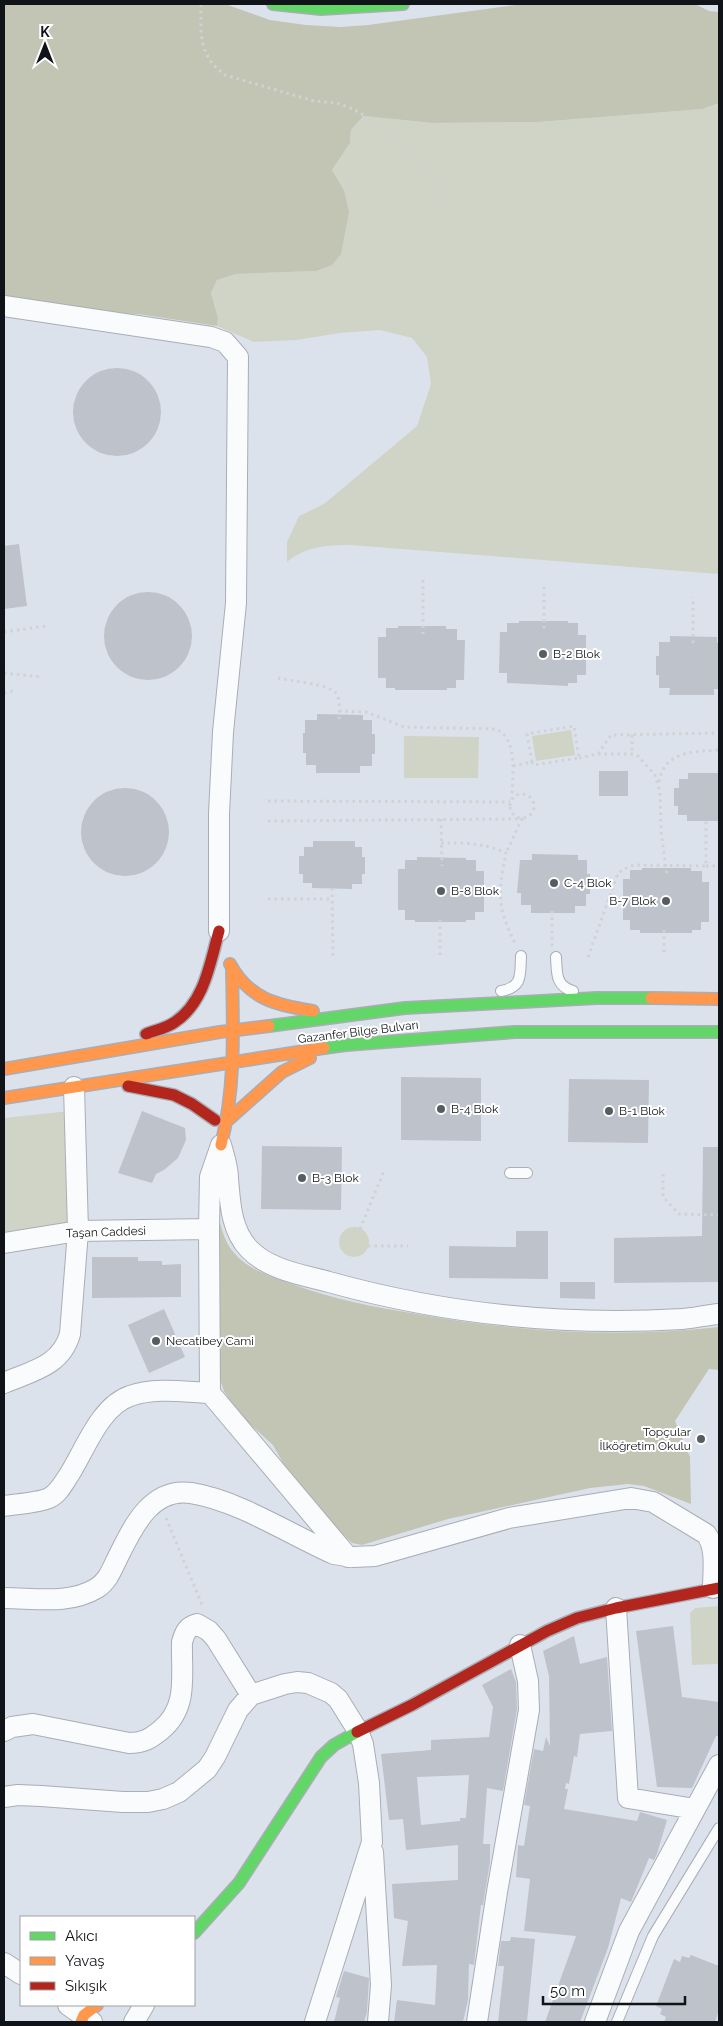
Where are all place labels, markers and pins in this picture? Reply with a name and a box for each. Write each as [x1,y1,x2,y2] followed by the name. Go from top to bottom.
[553,647,601,661] place label: B-2 Blok
[537,648,549,660] marker: B-2 Blok
[564,876,612,890] place label: C-4 Blok
[548,877,560,889] marker: C-4 Blok
[451,884,500,898] place label: B-8 Blok
[435,885,447,897] marker: B-8 Blok
[609,894,657,908] place label: B-7 Blok
[660,895,672,907] marker: B-7 Blok
[451,1102,499,1116] place label: B-4 Blok
[435,1103,447,1115] marker: B-4 Blok
[619,1104,666,1118] place label: B-1 Blok
[603,1105,615,1117] marker: B-1 Blok
[312,1171,359,1185] place label: B-3 Blok
[296,1172,308,1184] marker: B-3 Blok
[166,1334,254,1348] place label: Necatibey Cami
[150,1335,162,1347] marker: Necatibey Cami
[600,1425,692,1453] place label: Topçular İlköğretim Okulu
[695,1433,707,1445] marker: Topçular İlköğretim Okulu

